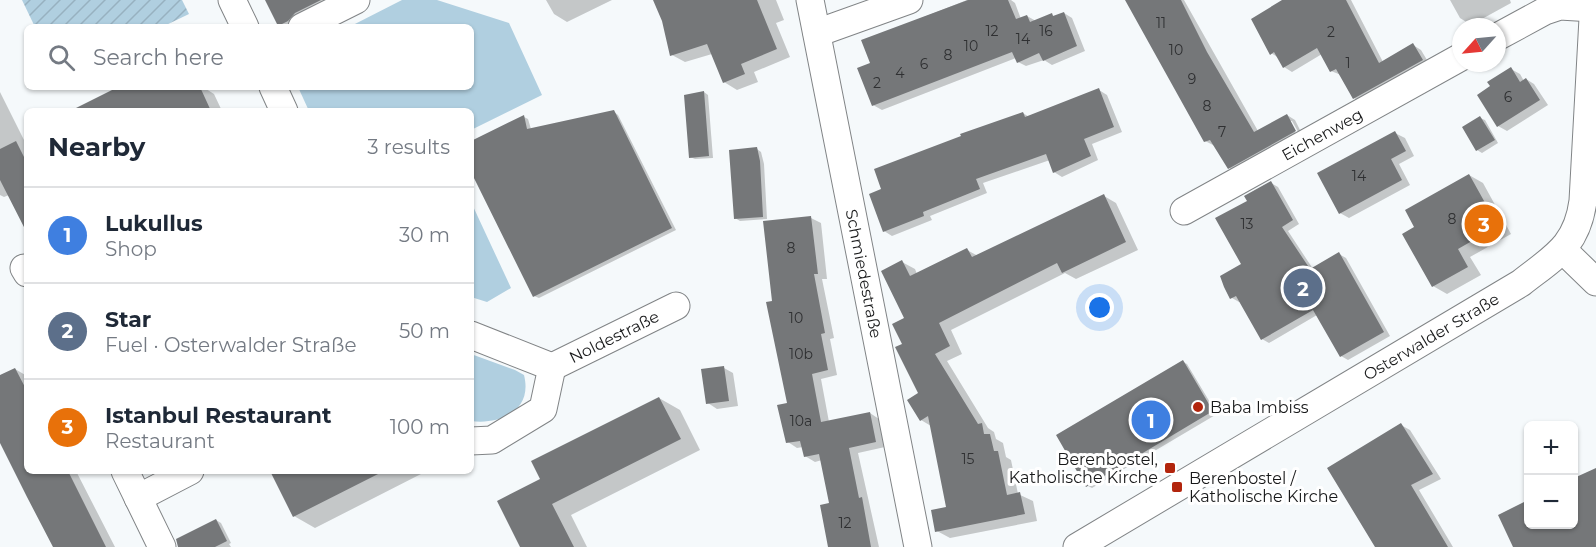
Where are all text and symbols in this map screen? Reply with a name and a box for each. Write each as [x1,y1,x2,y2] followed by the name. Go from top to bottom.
[1156,14,1166,32] house number: 11
[1452,18,1506,72] north arrow
[985,22,999,40] house number: 12
[1039,22,1053,40] house number: 16
[1327,23,1335,41] house number: 2
[24,24,474,90] search box
[1016,30,1031,48] house number: 14
[964,37,978,55] house number: 10
[45,41,78,74] icon: search
[1169,41,1183,59] house number: 10
[93,44,224,71] text: Search here
[944,46,953,64] house number: 8
[1345,54,1351,72] house number: 1
[920,55,929,73] house number: 6
[895,64,905,82] house number: 4
[1188,70,1196,88] house number: 9
[873,74,881,92] house number: 2
[1504,88,1513,106] house number: 6
[1203,97,1212,115] house number: 8
[1278,104,1366,164] street label: Eichenweg
[1218,123,1226,141] house number: 7
[48,131,145,163] text: Nearby
[367,135,450,159] text: 3 results
[1352,167,1367,185] house number: 14
[1464,202,1504,246] pin: 3
[842,208,886,340] street label: Schmiedestraße
[105,210,203,237] text: Lukullus
[1448,210,1457,228] house number: 8
[1241,215,1254,233] house number: 13
[64,223,71,247] text: 1
[399,223,450,247] text: 30 m
[105,237,157,261] text: Shop
[787,239,796,257] house number: 8
[1284,266,1322,310] pin: 2
[1360,289,1502,384] street label: Osterwalder Straße
[1085,293,1114,322] your location
[105,306,151,333] text: Star
[566,306,662,367] street label: Noldestraße
[789,309,803,327] house number: 10
[62,319,73,343] text: 2
[399,319,450,343] text: 50 m
[105,333,357,357] text: Fuel · Osterwalder Straße
[789,345,813,363] house number: 10b
[1132,398,1170,442] pin: 1
[1210,398,1309,417] place label: Baba Imbiss
[1191,400,1205,414] marker: Baba Imbiss
[105,402,332,429] text: Istanbul Restaurant
[790,412,812,430] house number: 10a
[62,415,73,439] text: 3
[390,415,450,439] text: 100 m
[1524,421,1578,529] map controls
[1524,421,1578,475] button: +
[105,429,215,453] text: Restaurant
[962,450,975,468] house number: 15
[1009,450,1158,487] place label: Berenbostel, Katholische Kirche
[1163,461,1177,475] marker: Berenbostel, Katholische Kirche
[1189,469,1338,506] place label: Berenbostel / Katholische Kirche
[1524,475,1578,529] button: −
[1170,480,1184,494] marker: Berenbostel / Katholische Kirche
[838,514,852,532] house number: 12

